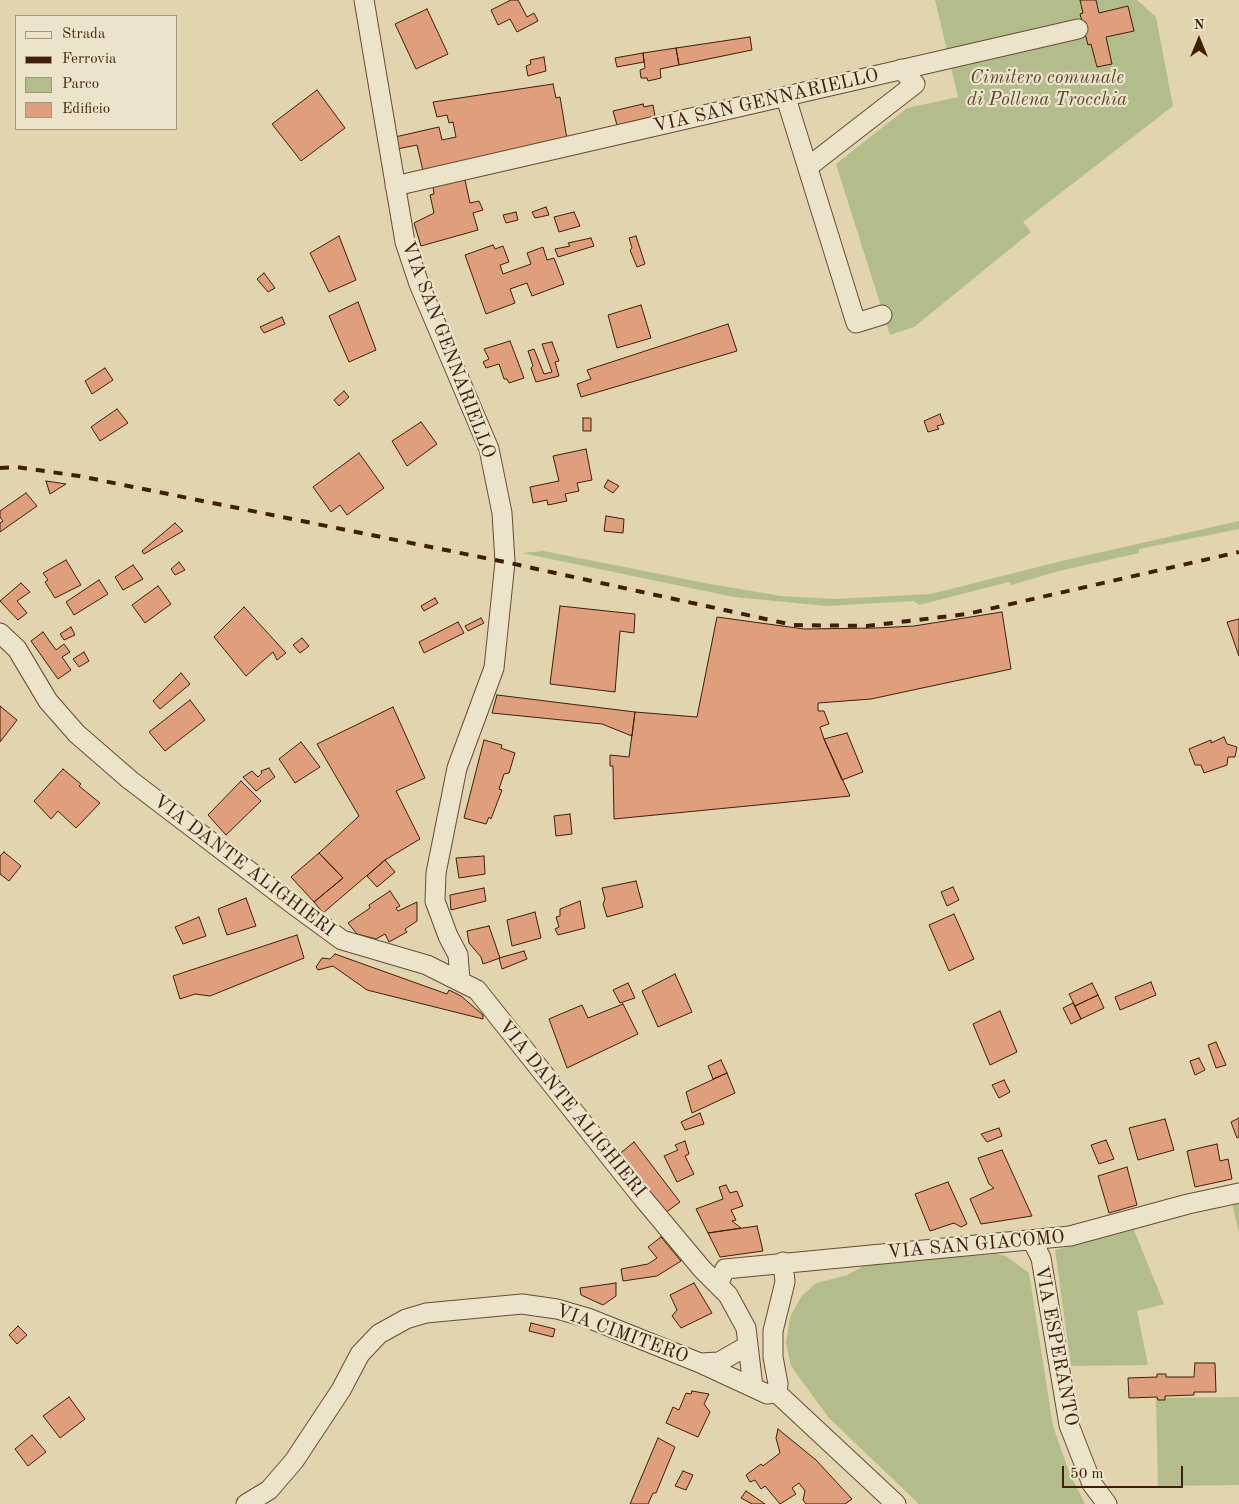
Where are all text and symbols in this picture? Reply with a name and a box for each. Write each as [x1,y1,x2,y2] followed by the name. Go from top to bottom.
[15,15,178,130] legend
[1174,15,1224,65] north arrow
[1194,18,1204,32] text: N
[62,27,105,42] text: Strada
[62,52,116,67] text: Ferrovia
[651,64,881,138] street label: VIA SAN GENNARIELLO
[967,67,1127,111] park label: Cimitero comunale di Pollena Trocchia
[62,77,99,92] text: Parco
[62,102,110,117] text: Edificio
[396,238,500,462] street label: VIA SAN GENNARIELLO
[149,790,339,942] street label: VIA DANTE ALIGHIERI
[493,1016,651,1202] street label: VIA DANTE ALIGHIERI
[886,1226,1066,1264] street label: VIA SAN GIACOMO
[1029,1264,1083,1428] street label: VIA ESPERANTO
[553,1299,691,1369] street label: VIA CIMITERO
[1064,1456,1185,1488] scale bar
[1070,1467,1104,1482] text: 50 m

